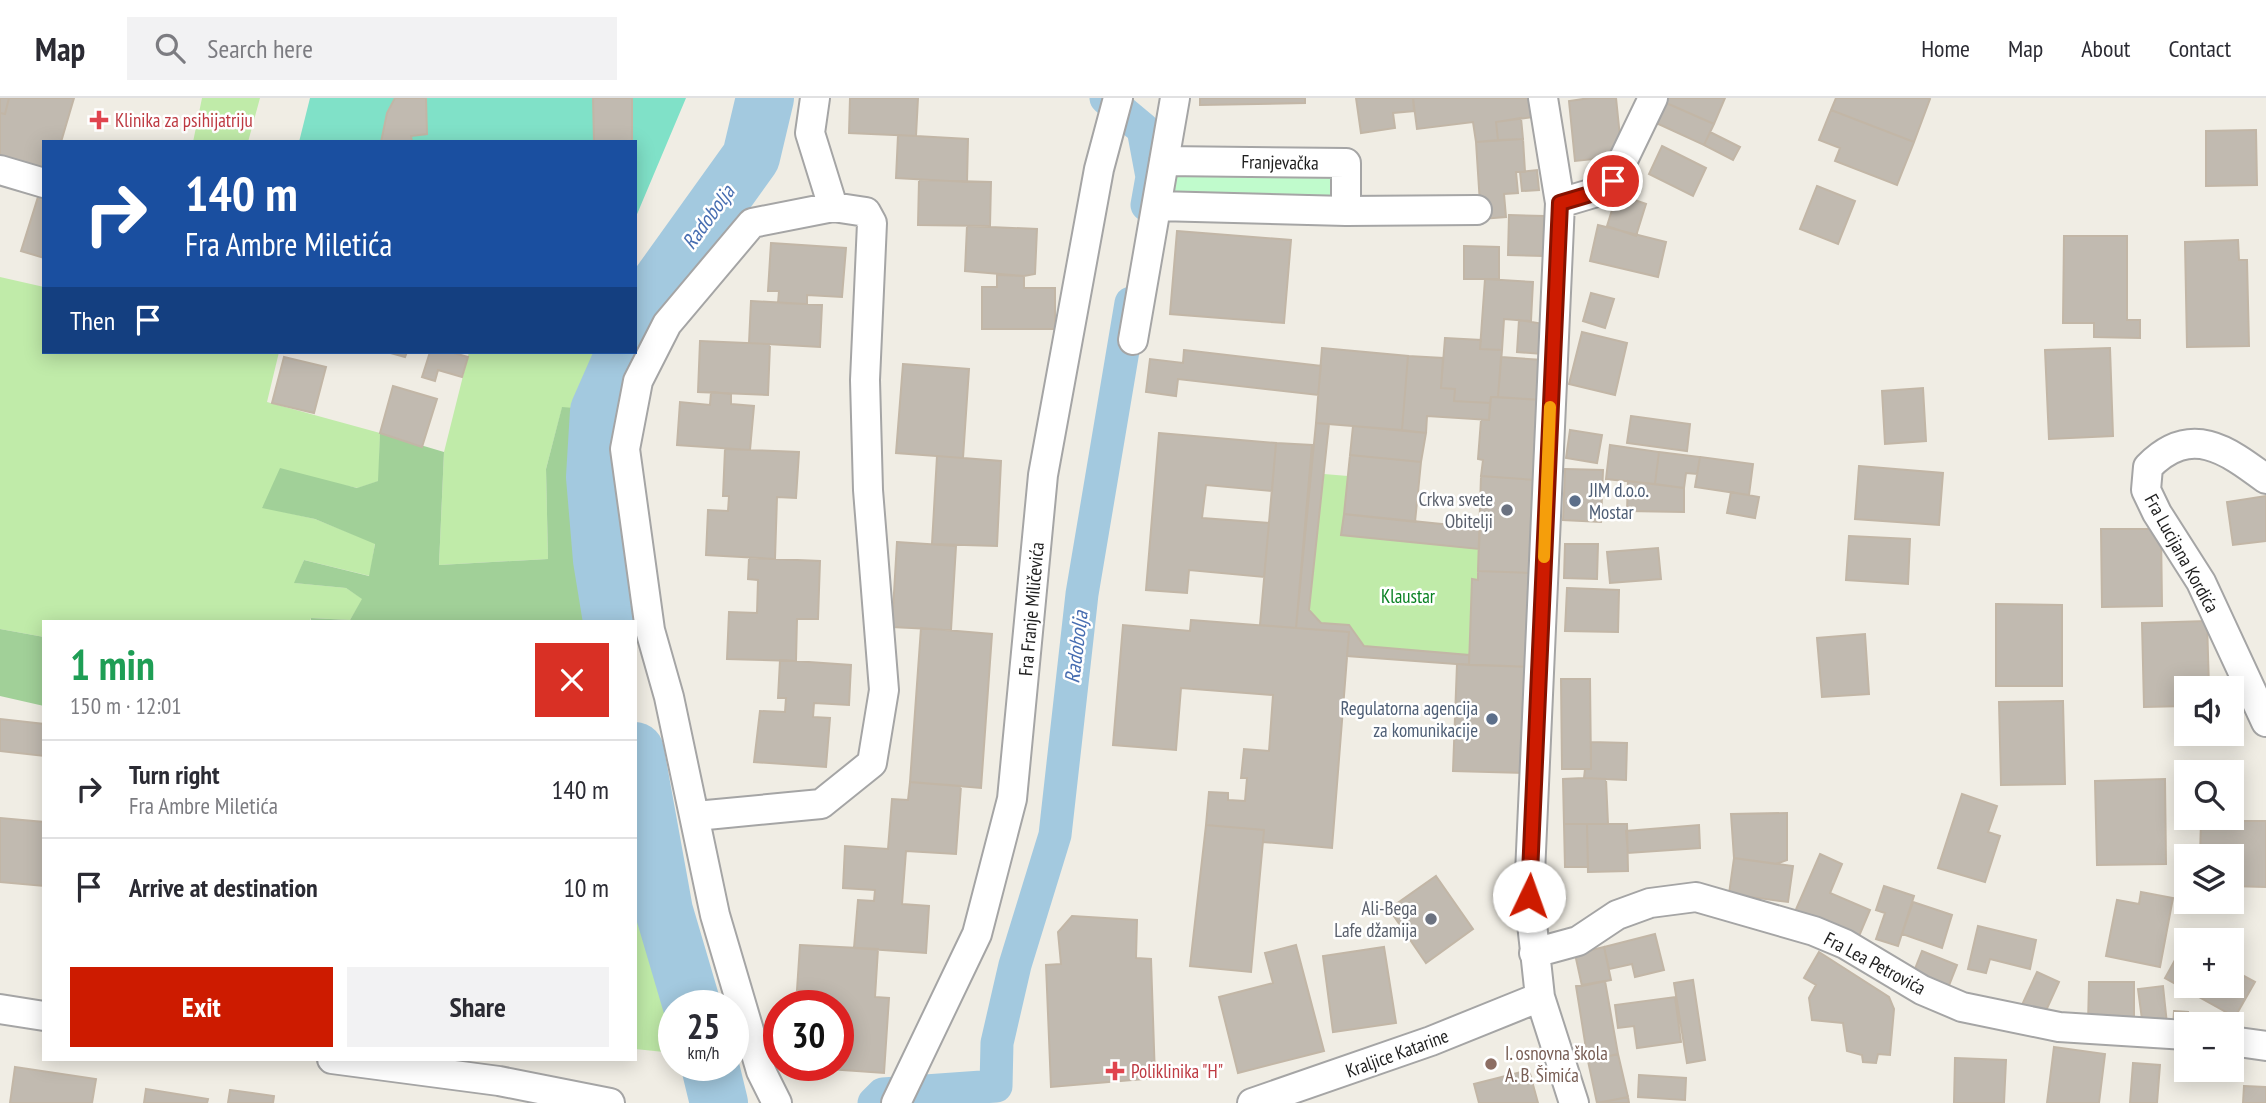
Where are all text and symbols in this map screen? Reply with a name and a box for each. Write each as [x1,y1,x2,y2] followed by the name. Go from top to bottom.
[127,17,617,80] search box
[35,27,85,70] text: Map
[151,29,189,67] icon: search
[207,32,313,65] text: Search here
[1921,33,1970,64] text: Home
[2008,33,2043,64] text: Map
[2081,33,2130,64] text: About
[2168,33,2231,64] text: Contact
[115,108,253,132] place label: Klinika za psihijatriju
[89,110,109,130] marker: Klinika za psihijatriju
[1241,149,1319,175] street label: Franjevačka
[1583,151,1643,211] pin
[185,161,298,225] text: 140 m
[1594,162,1632,200] icon: arrive
[70,168,161,259] icon: right
[676,178,741,254] water label: Radobolja
[185,223,392,265] text: Fra Ambre Miletića
[129,301,167,339] icon: arrive
[70,304,115,337] text: Then
[1588,478,1649,524] place label: JIM d.o.o. Mostar
[1418,487,1493,533] place label: Crkva svete Obitelji
[2140,490,2224,616] street label: Fra Lucijana Kordića
[1567,493,1583,509] marker: JIM d.o.o. Mostar
[1499,502,1515,518] marker: Crkva svete Obitelji
[1013,541,1049,677] street label: Fra Franje Miličevića
[1381,584,1436,608] park label: Klaustar
[1058,608,1094,685] water label: Radobolja
[70,637,155,692] text: 1 min
[535,643,609,717] button: close
[2174,676,2244,1082] map controls
[2174,676,2244,746] button: sound
[70,691,182,720] text: 150 m · 12:01
[1340,696,1478,742] place label: Regulatorna agencija za komunikacije
[1484,711,1500,727] marker: Regulatorna agencija za komunikacije
[129,758,220,791] text: Turn right
[2174,760,2244,830] button: search
[70,770,108,808] icon: right
[551,773,609,806] text: 140 m
[129,791,278,820] text: Fra Ambre Miletića
[2174,844,2244,914] button: layers
[1492,859,1566,933] position arrow
[70,868,108,906] icon: arrive
[129,871,318,904] text: Arrive at destination
[563,871,609,904] text: 10 m
[1334,896,1417,942] place label: Ali-Bega Lafe džamija
[1423,911,1439,927] marker: Ali-Bega Lafe džamija
[1820,926,1930,1000] street label: Fra Lea Petrovića
[2174,928,2244,998] button: +
[70,967,333,1047] button: Exit
[347,967,609,1047] button: Share
[763,990,854,1081] speed limit sign: 30
[687,1003,720,1049] text: 25
[2174,1012,2244,1082] button: −
[1342,1023,1452,1083] street label: Kraljice Katarine
[688,1041,719,1064] text: km/h
[1505,1041,1608,1087] place label: I. osnovna škola A. B. Šimića
[1483,1056,1499,1072] marker: I. osnovna škola A. B. Šimića
[1131,1059,1223,1083] place label: Poliklinika "H"
[1105,1061,1125,1081] marker: Poliklinika "H"

